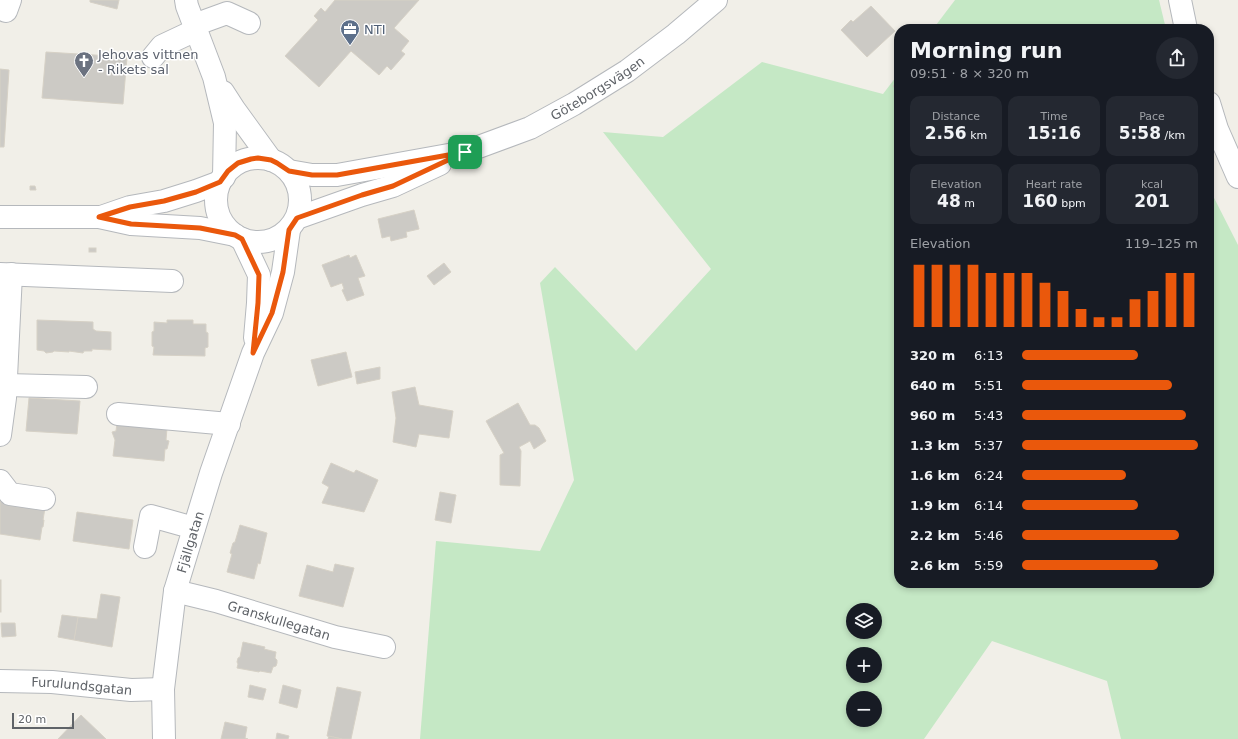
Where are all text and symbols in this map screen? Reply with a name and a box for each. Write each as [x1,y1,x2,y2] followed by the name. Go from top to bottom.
[339,18,361,46] office icon: NTI
[364,22,386,37] place label: NTI
[1156,37,1198,79] button: share
[910,38,1062,63] text: Morning run
[97,47,199,77] place label: Jehovas vittnen - Rikets sal
[73,50,95,78] church icon: Jehovas vittnen - Rikets sal
[548,54,647,123] street label: Göteborgsvägen
[910,66,1029,81] text: 09:51 · 8 × 320 m
[932,110,980,123] text: Distance
[1041,110,1067,123] text: Time
[1139,110,1165,123] text: Pace
[925,123,967,143] text: 2.56
[1027,123,1081,143] text: 15:16
[1119,123,1161,143] text: 5:58
[967,129,987,142] text: km
[1161,129,1185,142] text: /km
[448,135,482,169] pin
[454,141,476,163] icon: arrive
[930,178,982,191] text: Elevation
[1026,178,1082,191] text: Heart rate
[1141,178,1163,191] text: kcal
[937,191,961,211] text: 48
[1022,191,1058,211] text: 160
[1134,191,1170,211] text: 201
[961,197,975,210] text: m
[1058,197,1086,210] text: bpm
[910,236,970,251] text: Elevation
[1125,236,1198,251] text: 119–125 m
[910,348,955,363] text: 320 m
[974,348,1003,363] text: 6:13
[910,378,955,393] text: 640 m
[974,378,1003,393] text: 5:51
[910,408,955,423] text: 960 m
[974,408,1003,423] text: 5:43
[910,438,960,453] text: 1.3 km
[974,438,1003,453] text: 5:37
[910,468,960,483] text: 1.6 km
[974,468,1003,483] text: 6:24
[910,498,960,513] text: 1.9 km
[974,498,1003,513] text: 6:14
[174,509,207,575] street label: Fjällgatan
[910,528,960,543] text: 2.2 km
[974,528,1003,543] text: 5:46
[910,558,960,573] text: 2.6 km
[974,558,1003,573] text: 5:59
[226,598,332,643] street label: Granskullegatan
[846,603,882,727] map controls
[846,603,882,639] button: layers
[846,647,882,683] button: +
[31,675,133,698] street label: Furulundsgatan
[846,691,882,727] button: −
[12,711,74,730] scale bar
[18,713,46,726] text: 20 m

